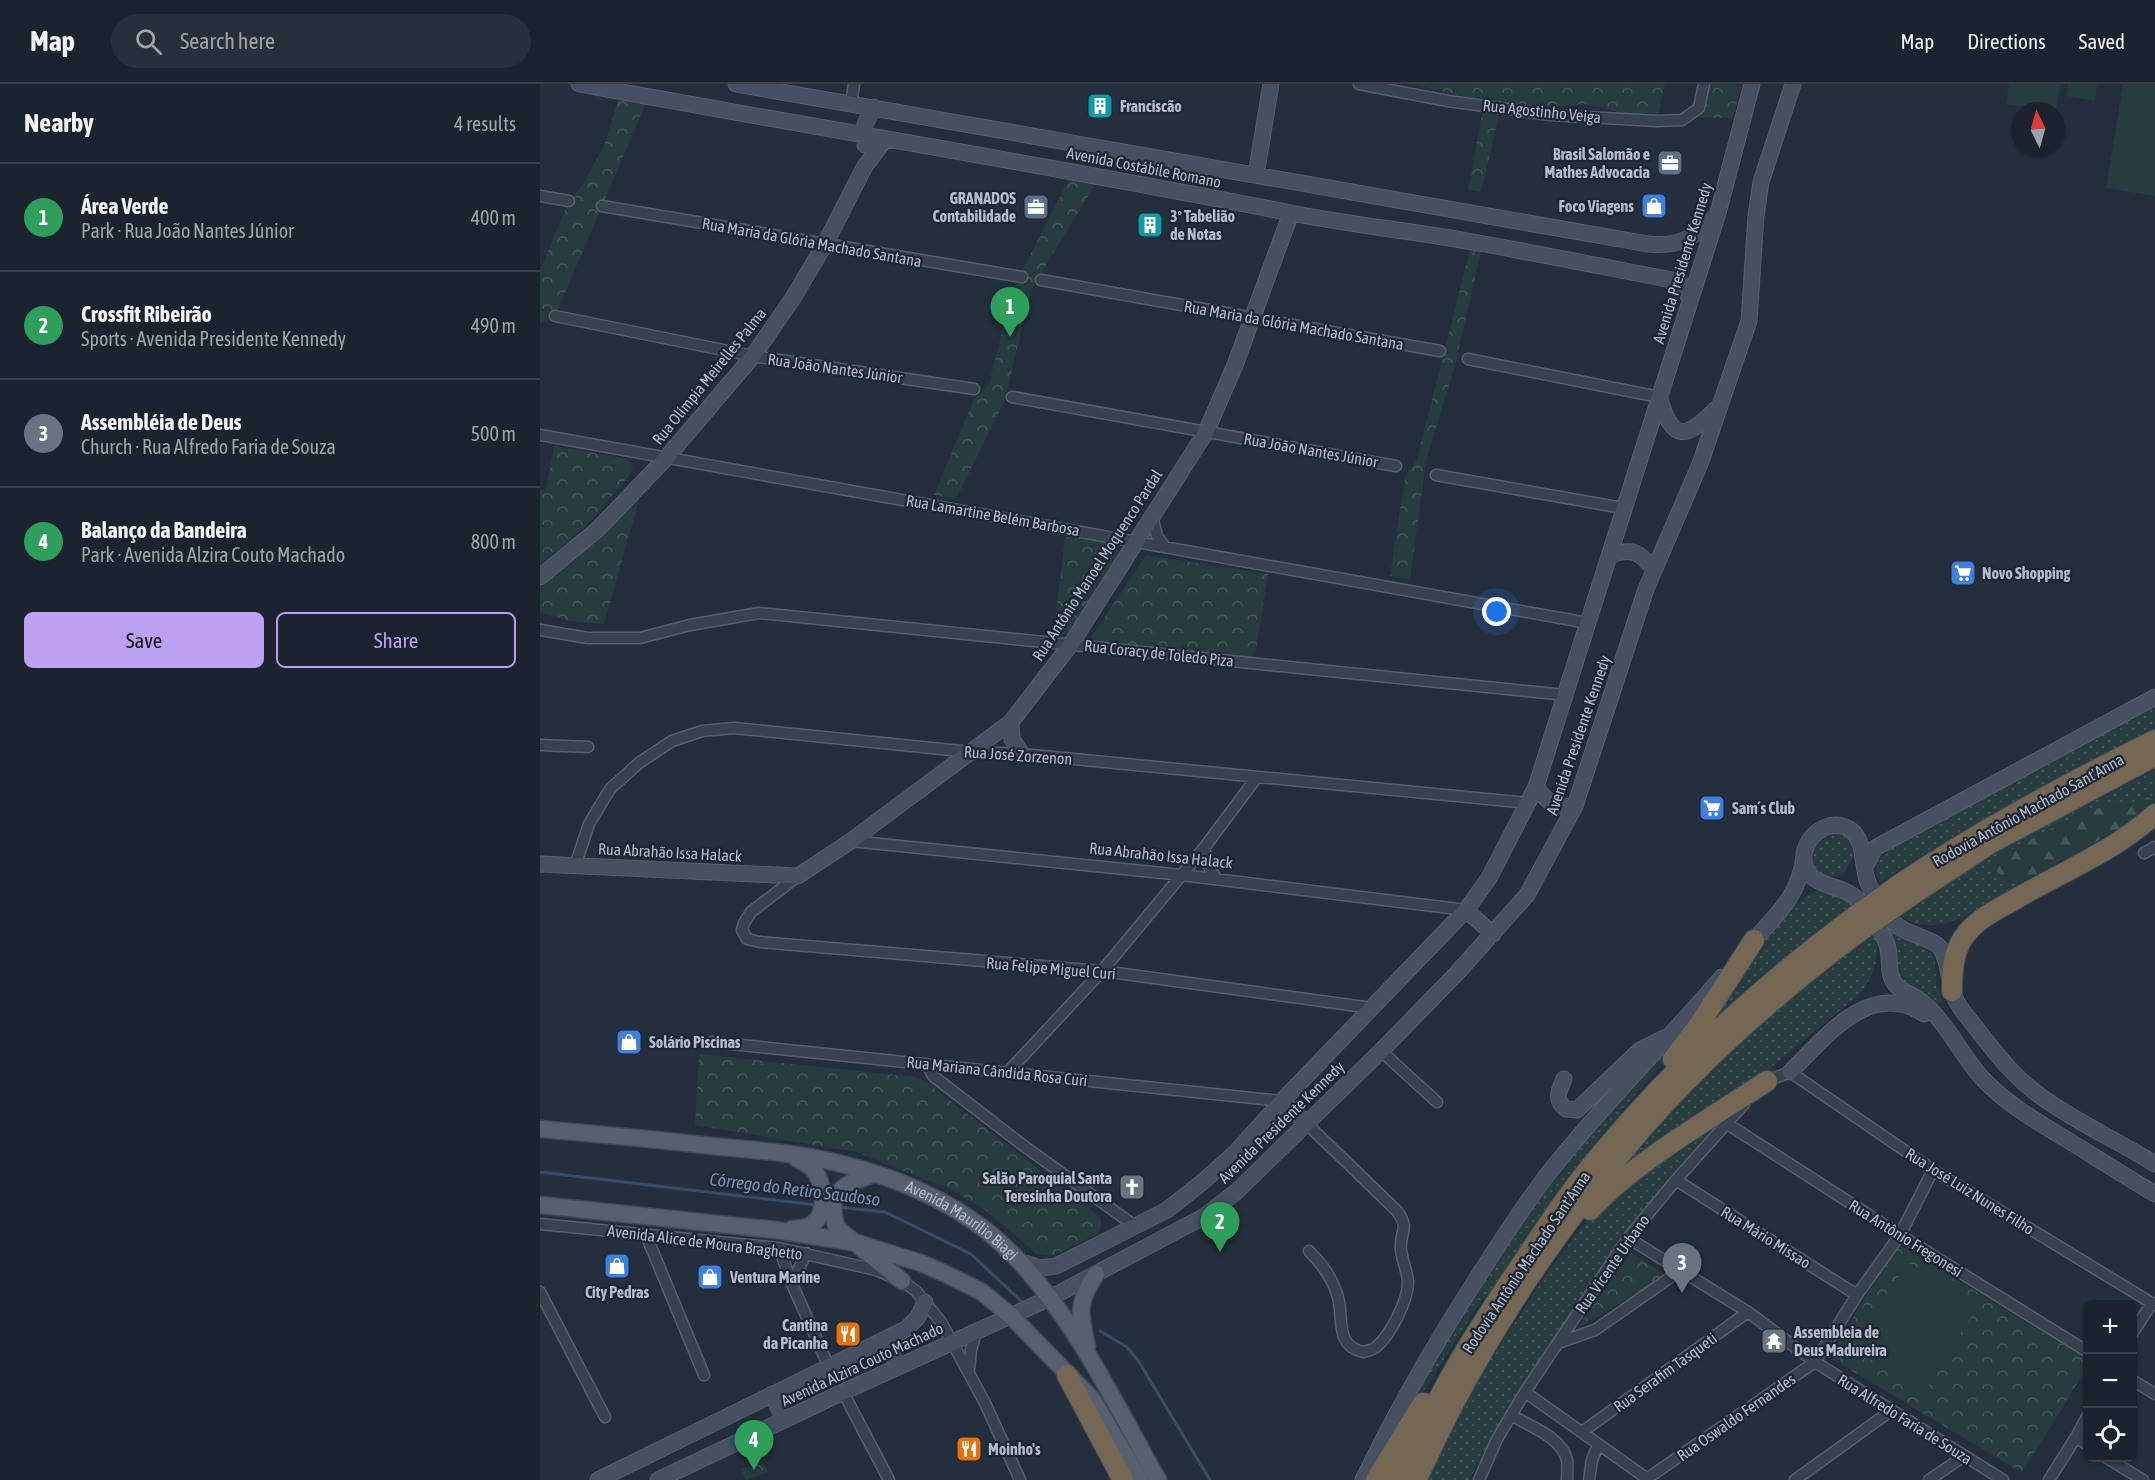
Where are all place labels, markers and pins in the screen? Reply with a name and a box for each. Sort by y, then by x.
building icon: Franciscão [1085,91,1115,121]
place label: Franciscão [1120,97,1182,115]
place label: Brasil Salomão e Mathes Advocacia [1545,145,1650,181]
office icon: Brasil Salomão e Mathes Advocacia [1655,148,1685,178]
place label: GRANADOS Contabilidade [932,189,1016,225]
shop icon: Foco Viagens [1639,191,1669,221]
office icon: GRANADOS Contabilidade [1021,192,1051,222]
place label: Foco Viagens [1559,197,1634,215]
place label: 3º Tabelião de Notas [1170,207,1236,243]
building icon: 3º Tabelião de Notas [1135,210,1165,240]
pin: 1 [990,288,1030,337]
supermarket icon: Novo Shopping [1948,558,1978,588]
place label: Novo Shopping [1982,564,2071,582]
supermarket icon: Sam´s Club [1697,793,1727,823]
place label: Sam´s Club [1732,799,1796,817]
shop icon: Solário Piscinas [614,1027,644,1057]
place label: Solário Piscinas [649,1033,741,1051]
place label: Salão Paroquial Santa Teresinha Doutora [982,1169,1112,1205]
church icon: Salão Paroquial Santa Teresinha Doutora [1117,1172,1147,1202]
pin: 2 [1200,1202,1240,1252]
pin: 3 [1662,1244,1702,1293]
shop icon: City Pedras [602,1251,632,1281]
shop icon: Ventura Marine [695,1262,725,1292]
place label: Ventura Marine [729,1268,820,1286]
place label: City Pedras [585,1283,649,1301]
place label: Cantina da Picanha [763,1316,828,1352]
restaurant icon: Cantina da Picanha [833,1319,863,1349]
place label: Assembleia de Deus Madureira [1793,1323,1887,1359]
temple icon: Assembleia de Deus Madureira [1759,1326,1789,1356]
pin: 4 [734,1420,774,1470]
restaurant icon: Moinho's [954,1434,984,1464]
place label: Moinho's [988,1440,1041,1458]

